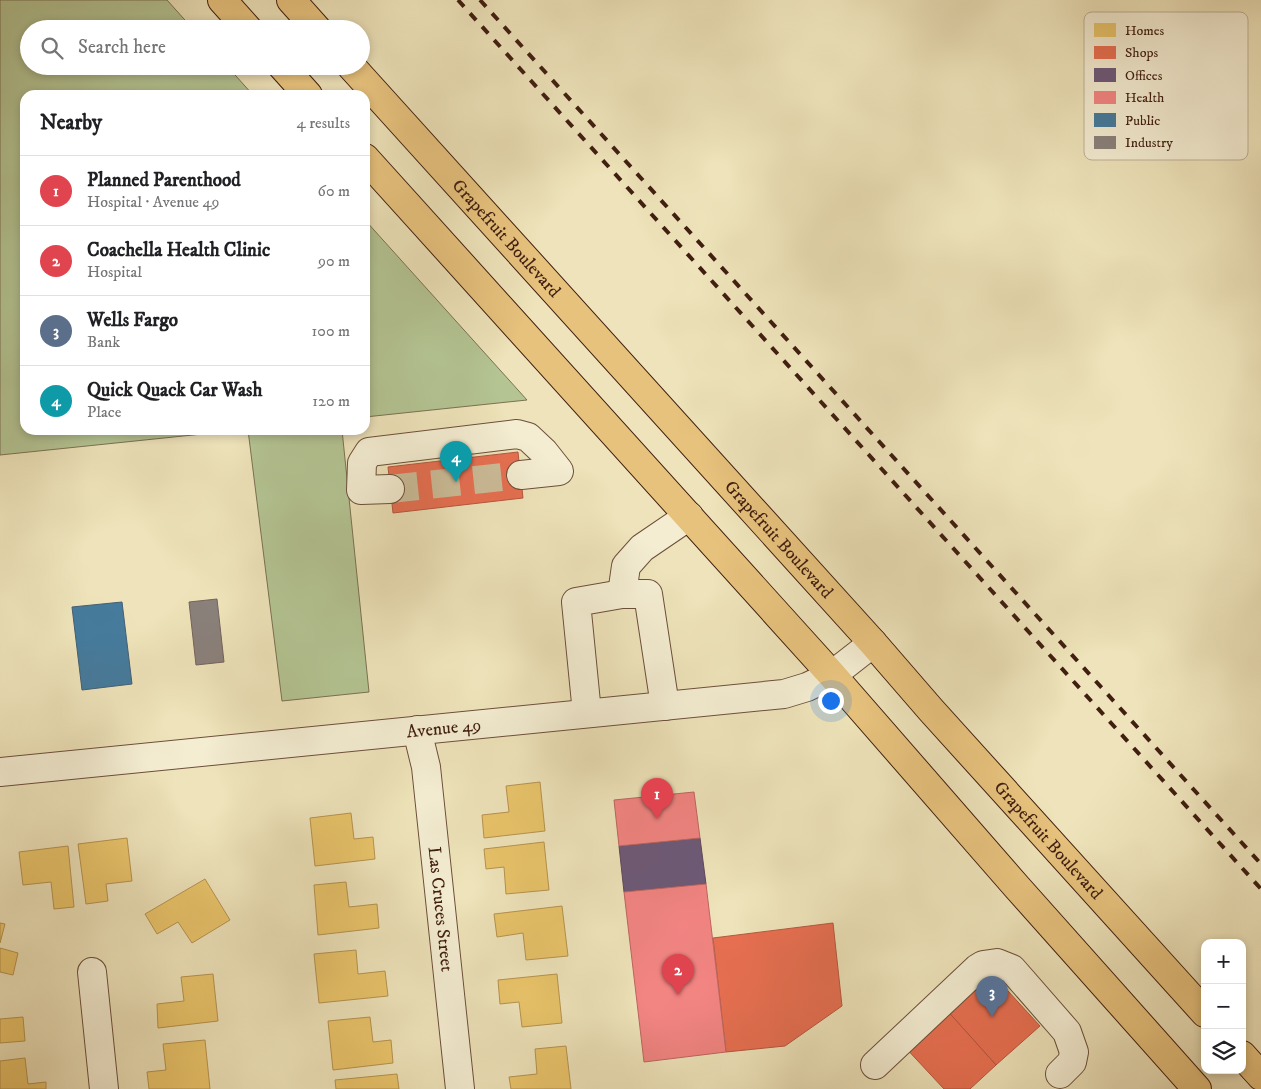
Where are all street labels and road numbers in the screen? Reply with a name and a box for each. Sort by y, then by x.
street label: Grapefruit Boulevard [447,175,565,302]
street label: Grapefruit Boulevard [719,476,837,603]
street label: Avenue 49 [405,714,482,744]
street label: Grapefruit Boulevard [989,777,1107,904]
street label: Las Cruces Street [422,846,458,973]

